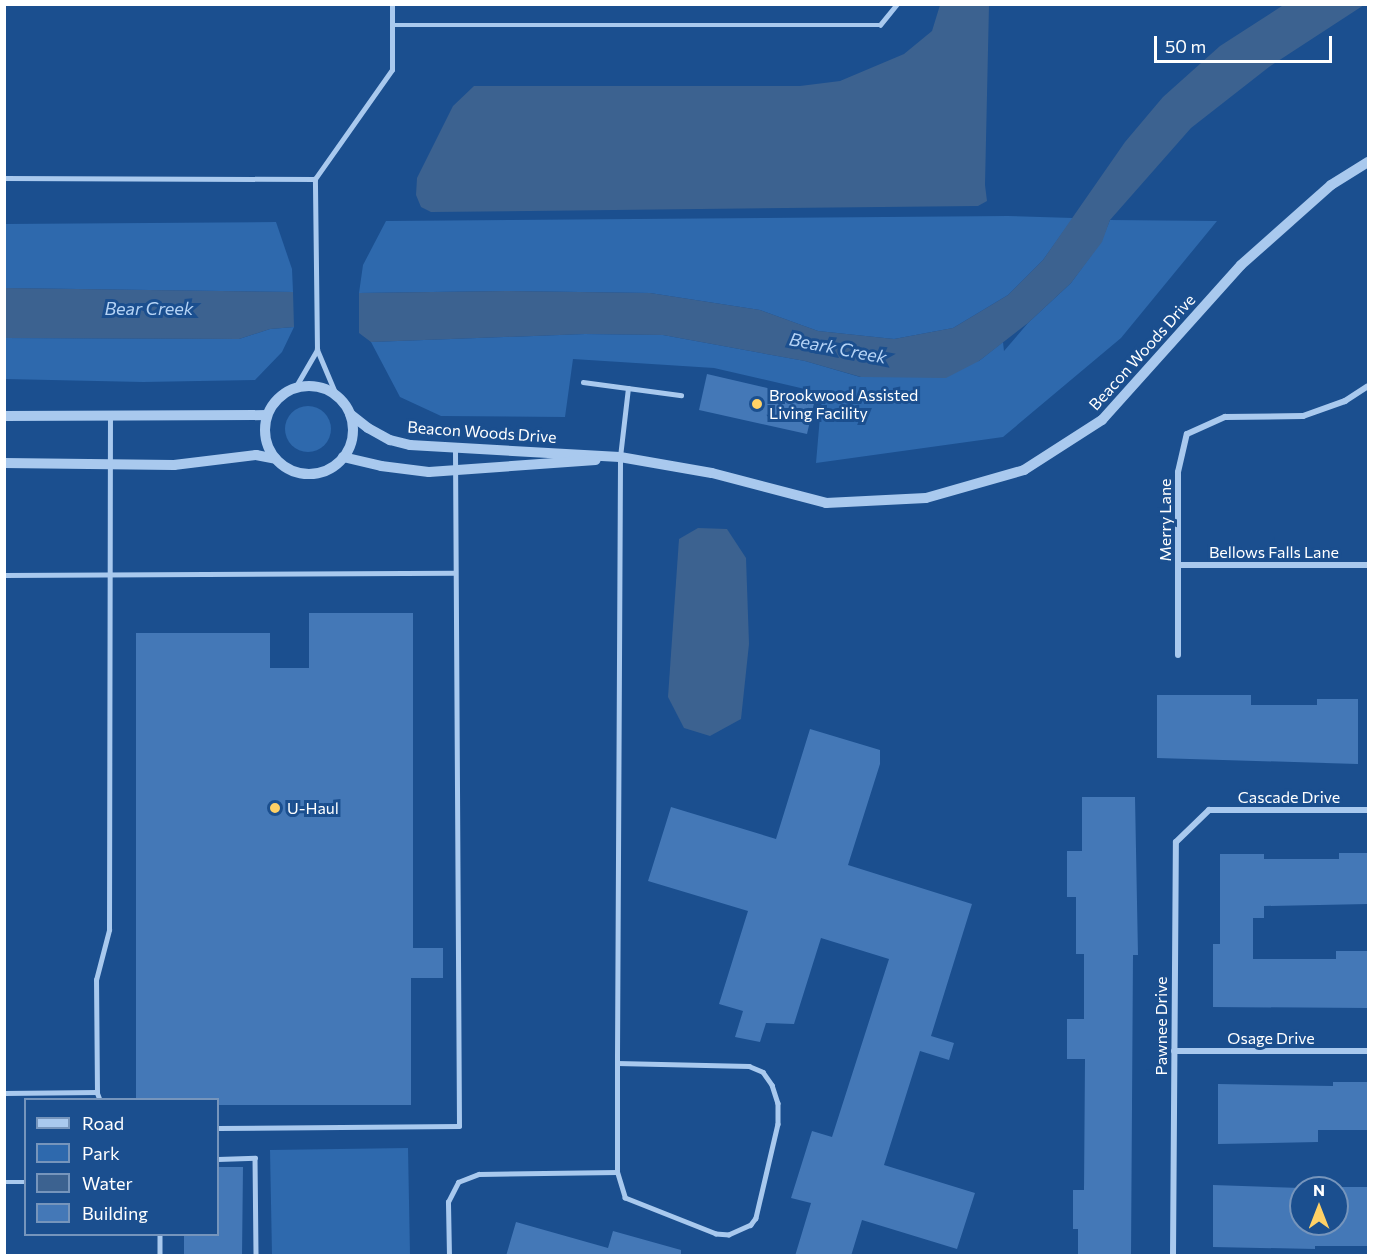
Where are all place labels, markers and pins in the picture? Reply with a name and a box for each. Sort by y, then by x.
place label: Brookwood Assisted Living Facility [769,385,918,423]
marker: Brookwood Assisted Living Facility [750,397,764,411]
place label: U-Haul [287,798,339,818]
marker: U-Haul [268,801,282,815]

